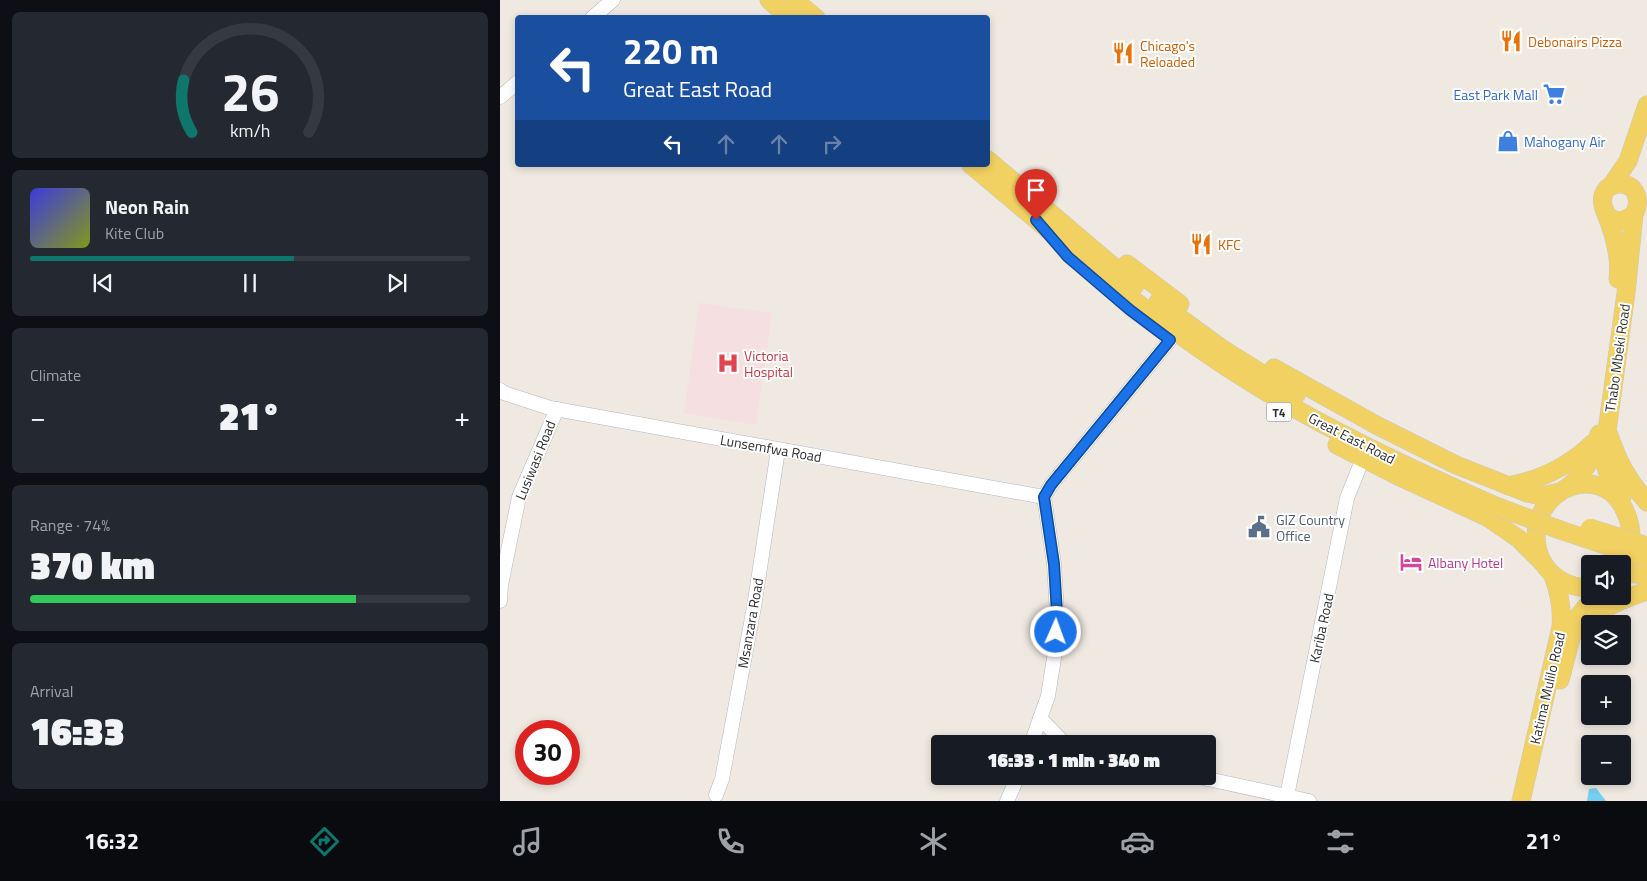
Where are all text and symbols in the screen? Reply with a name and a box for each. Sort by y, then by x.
text: 220 m [623,24,719,78]
restaurant icon: Debonairs Pizza [1498,28,1524,54]
place label: Debonairs Pizza [1528,31,1622,52]
icon: left [540,35,605,100]
place label: Chicago's Reloaded [1140,35,1195,72]
restaurant icon: Chicago's Reloaded [1110,40,1136,66]
text: 26 [221,52,279,131]
text: Great East Road [623,72,772,106]
supermarket icon: East Park Mall [1541,81,1567,107]
place label: East Park Mall [1454,84,1538,105]
text: km/h [230,117,270,144]
shop icon: Mahogany Air [1495,128,1521,154]
icon: left [659,130,687,158]
icon: ahead [712,130,740,158]
icon: ahead [765,130,793,158]
icon: right [818,130,846,158]
place label: Mahogany Air [1524,131,1606,152]
pin [1015,169,1057,220]
icon: arrive [1022,176,1050,204]
text: Neon Rain [105,192,189,221]
text: Kite Club [105,221,164,245]
restaurant icon: KFC [1188,231,1214,257]
place label: KFC [1218,234,1241,255]
icon: previous [89,269,117,297]
icon: pause [236,269,264,297]
icon: next [383,269,411,297]
street label: Thabo Mbeki Road [1599,303,1635,413]
place label: Victoria Hospital [744,345,793,382]
hospital icon: Victoria Hospital [715,350,741,376]
text: Climate [30,363,81,387]
text: 21° [219,387,281,445]
text: − [30,395,46,438]
text: + [454,395,470,438]
road number: T4 [1266,402,1292,422]
street label: Great East Road [1305,407,1399,469]
street label: Lusiwasi Road [509,417,561,503]
street label: Lunsemfwa Road [719,429,823,467]
place label: GIZ Country Office [1276,509,1345,546]
text: Range · 74% [30,513,110,537]
public building icon: GIZ Country Office [1246,514,1272,540]
text: 370 km [30,536,155,594]
hotel icon: Albany Hotel [1398,549,1424,575]
place label: Albany Hotel [1428,552,1503,573]
map controls [1581,555,1631,785]
button: sound [1581,555,1631,605]
street label: Msanzara Road [732,576,768,670]
street label: Kariba Road [1303,591,1339,665]
position arrow [1029,605,1081,657]
button: layers [1581,615,1631,665]
street label: Katima Mulilo Road [1524,630,1570,746]
button: + [1581,675,1631,725]
text: Arrival [30,679,73,703]
text: 16:33 [30,702,125,760]
speed limit sign: 30 [515,720,580,785]
button: − [1581,735,1631,785]
text: 16:33 · 1 min · 340 m [987,745,1160,774]
text: 16:32 [84,824,139,858]
icon: directions [307,824,342,859]
icon: music [510,824,545,859]
icon: phone [713,824,748,859]
icon: climate [916,824,951,859]
icon: car [1120,824,1155,859]
icon: filters [1323,824,1358,859]
text: 21° [1526,824,1563,858]

